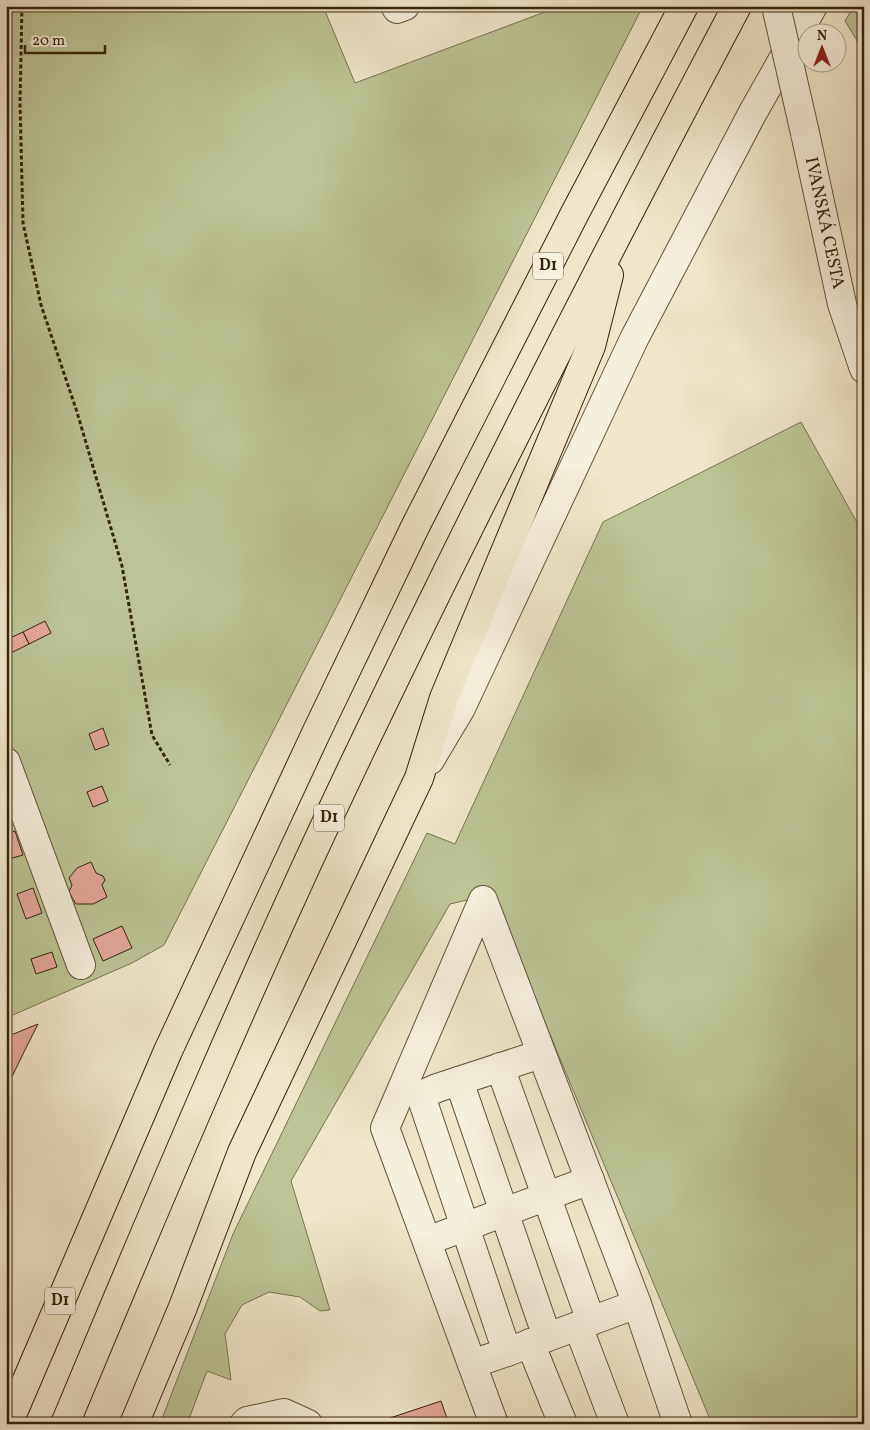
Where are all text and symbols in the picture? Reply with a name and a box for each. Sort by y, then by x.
scale bar [25,22,105,54]
north arrow [798,22,848,72]
text: N [817,27,827,46]
text: 20 m [32,31,65,52]
street label: IVANSKÁ CESTA [798,155,850,292]
road number: D1 [533,252,563,280]
road number: D1 [314,804,344,831]
road number: D1 [45,1288,75,1314]

